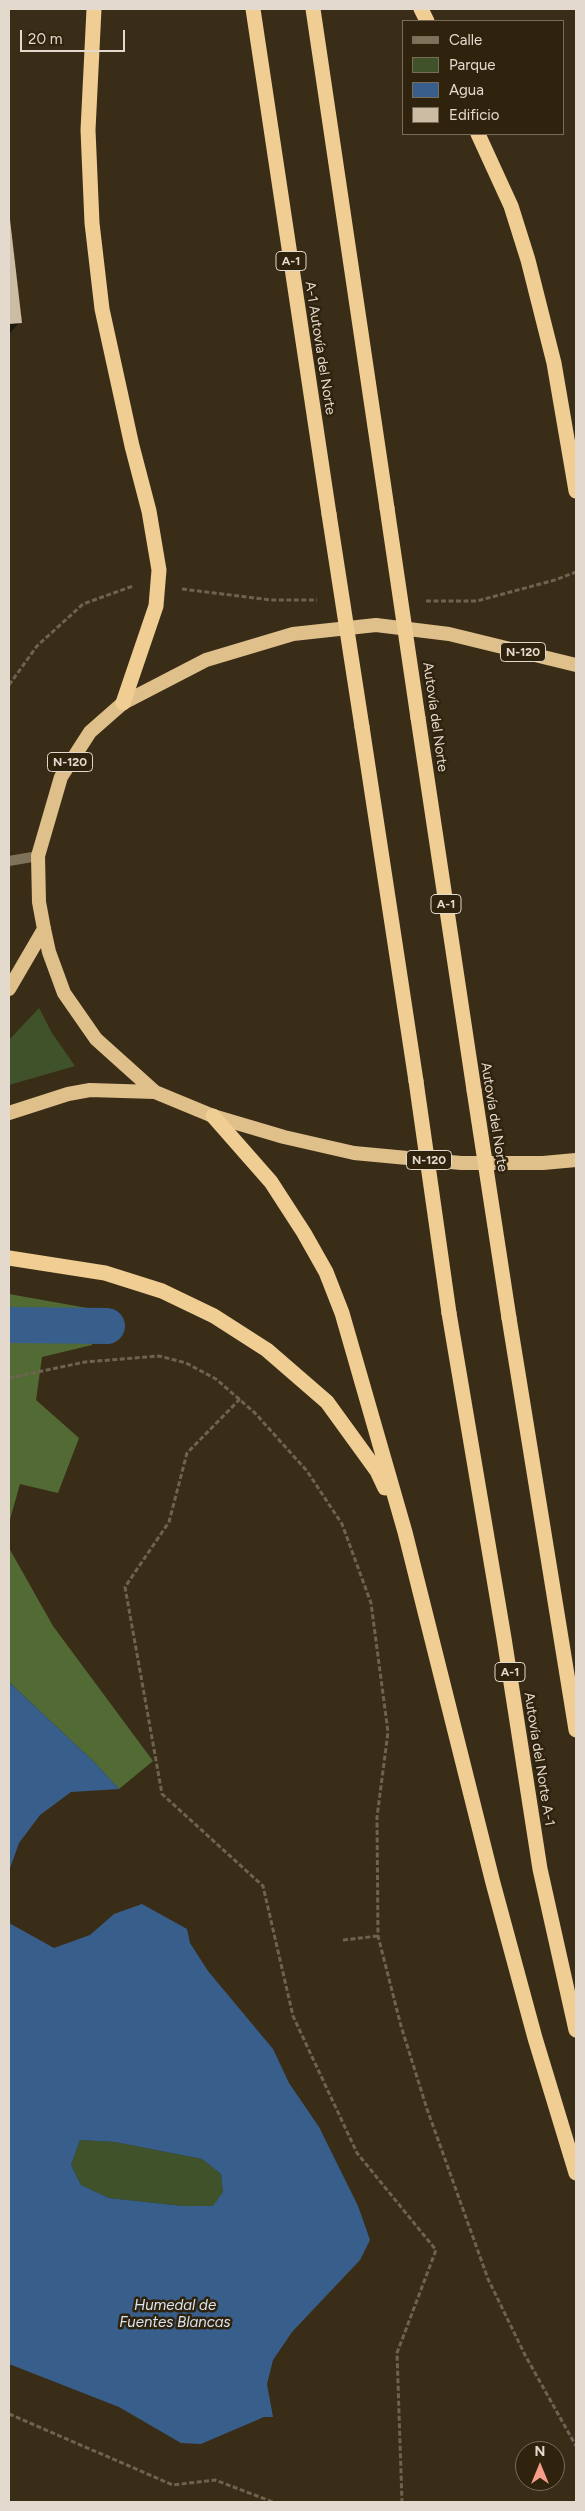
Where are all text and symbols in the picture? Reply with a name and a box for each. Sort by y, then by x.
scale bar [22,20,128,52]
legend [402,20,565,135]
text: 20 m [28,30,62,48]
text: Calle [449,31,482,49]
text: Parque [449,56,496,74]
text: Agua [449,81,484,99]
text: Edificio [449,106,499,124]
road number: A-1 [276,252,306,270]
street label: A-1 Autovía del Norte [301,280,339,416]
road number: N-120 [500,642,546,662]
street label: Autovía del Norte [419,661,451,773]
road number: N-120 [48,752,92,772]
road number: A-1 [431,894,461,914]
street label: Autovía del Norte [477,1061,511,1173]
road number: N-120 [406,1150,452,1170]
road number: A-1 [495,1662,525,1681]
street label: Autovía del Norte A-1 [520,1691,558,1827]
water label: Humedal de Fuentes Blancas [119,2297,231,2332]
north arrow [515,2441,565,2491]
text: N [535,2443,545,2460]

